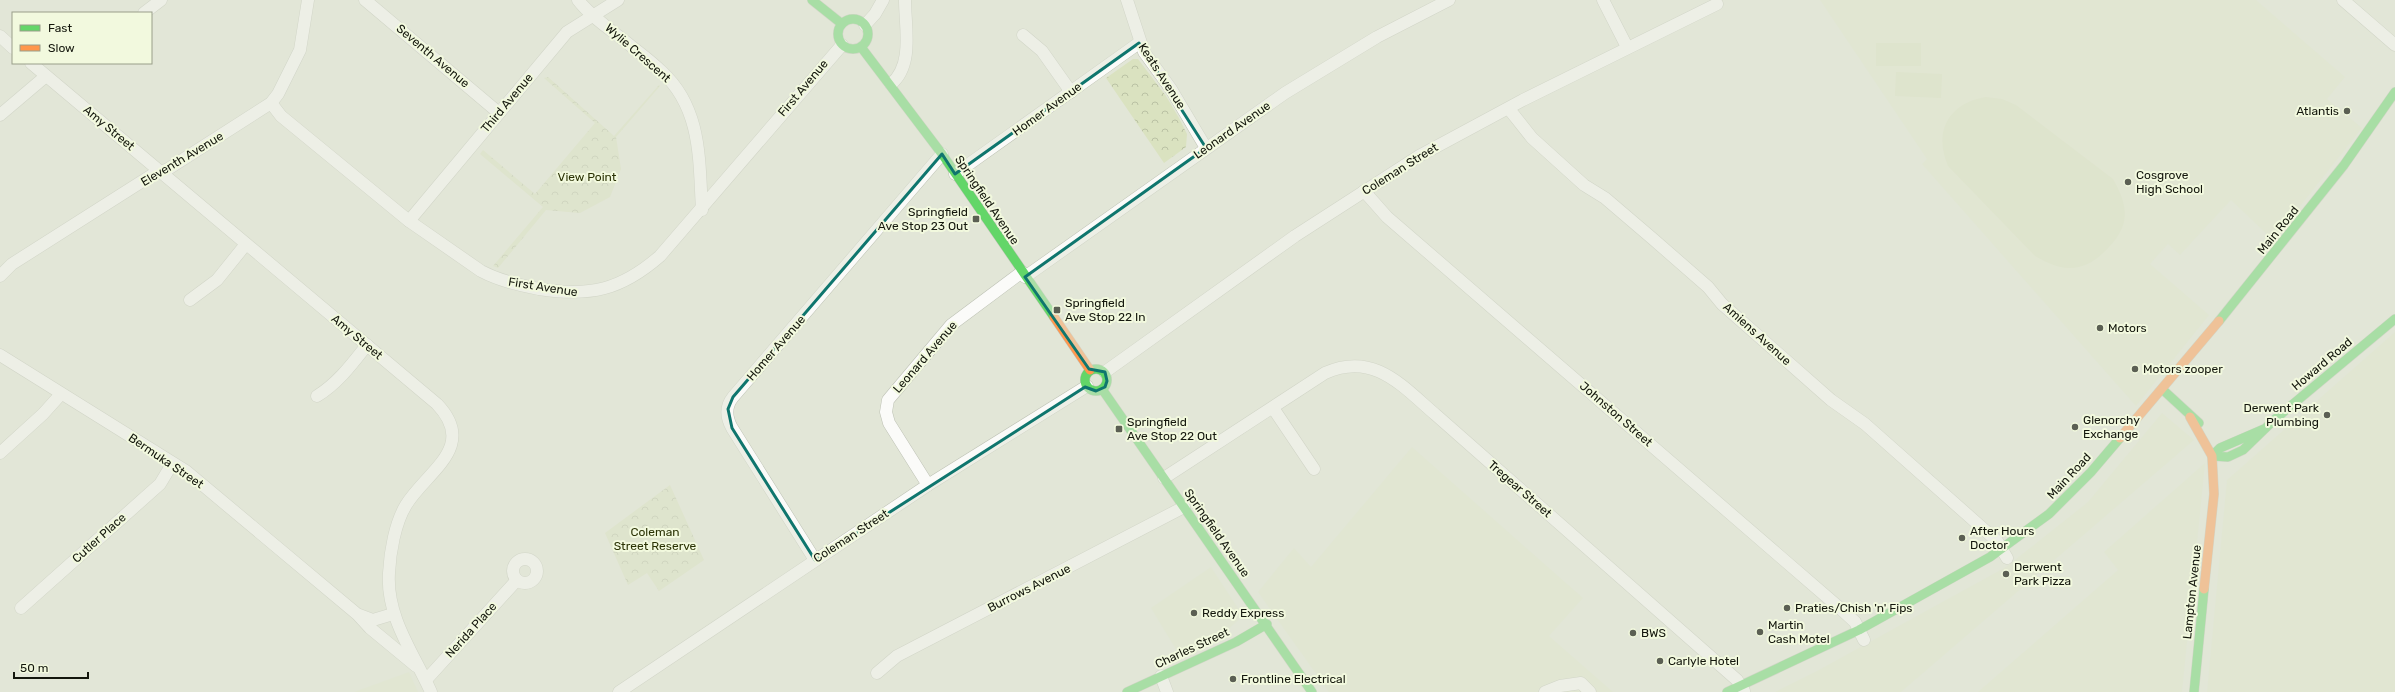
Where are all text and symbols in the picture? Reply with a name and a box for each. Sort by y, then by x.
legend [12,12,152,64]
text: Fast [48,21,72,35]
street label: Seventh Avenue [394,21,473,91]
street label: Wylie Crescent [602,21,674,85]
street label: Keats Avenue [1136,40,1189,112]
text: Slow [48,41,75,55]
street label: First Avenue [775,57,831,119]
street label: Third Avenue [478,70,536,136]
street label: Homer Avenue [1010,79,1084,139]
street label: Leonard Avenue [1191,98,1273,162]
street label: Amy Street [81,103,138,154]
place label: Atlantis [2296,104,2339,118]
marker: Atlantis [2342,106,2352,116]
street label: Eleventh Avenue [138,129,226,189]
street label: Coleman Street [1360,140,1441,198]
street label: Springfield Avenue [952,153,1022,247]
place label: Cosgrove High School [2136,168,2203,196]
park label: View Point [558,170,617,184]
marker: Cosgrove High School [2123,177,2133,187]
street label: Main Road [2254,203,2302,257]
place label: Springfield Ave Stop 23 Out [878,205,968,233]
marker: Springfield Ave Stop 23 Out [971,214,981,224]
street label: First Avenue [507,275,579,299]
place label: Springfield Ave Stop 22 In [1065,296,1145,324]
street label: Amiens Avenue [1720,300,1794,368]
marker: Springfield Ave Stop 22 In [1052,305,1062,315]
street label: Amy Street [329,312,386,363]
street label: Homer Avenue [744,312,808,383]
street label: Leonard Avenue [890,318,960,396]
place label: Motors [2108,321,2147,335]
marker: Motors [2095,323,2105,333]
street label: Howard Road [2289,335,2355,393]
place label: Motors zooper [2143,362,2223,376]
marker: Motors zooper [2130,364,2140,374]
street label: Johnston Street [1577,379,1655,450]
place label: Derwent Park Plumbing [2243,401,2320,429]
marker: Derwent Park Plumbing [2322,410,2332,420]
place label: Glenorchy Exchange [2083,413,2140,441]
place label: Springfield Ave Stop 22 Out [1127,415,1217,443]
marker: Glenorchy Exchange [2070,422,2080,432]
marker: Springfield Ave Stop 22 Out [1114,424,1124,434]
street label: Bermuka Street [126,431,206,491]
street label: Main Road [2044,450,2094,502]
street label: Tregear Street [1485,458,1555,521]
street label: Springfield Avenue [1181,486,1253,580]
street label: Coleman Street [811,506,891,565]
street label: Cutler Place [69,510,129,566]
place label: After Hours Doctor [1970,524,2034,552]
park label: Coleman Street Reserve [614,525,697,553]
marker: After Hours Doctor [1957,533,1967,543]
street label: Lampton Avenue [2180,544,2204,640]
place label: Derwent Park Pizza [2014,560,2071,588]
street label: Burrows Avenue [985,561,1073,615]
marker: Derwent Park Pizza [2001,569,2011,579]
street label: Nerida Place [442,599,500,661]
place label: Praties/Chish 'n' Fips [1795,601,1912,615]
marker: Praties/Chish 'n' Fips [1782,603,1792,613]
place label: Reddy Express [1202,606,1284,620]
marker: Reddy Express [1189,608,1199,618]
place label: Martin Cash Motel [1768,618,1830,646]
street label: Charles Street [1153,625,1231,671]
place label: BWS [1641,626,1666,640]
marker: Martin Cash Motel [1755,627,1765,637]
marker: BWS [1628,628,1638,638]
scale bar [14,654,88,680]
place label: Carlyle Hotel [1668,654,1739,668]
marker: Carlyle Hotel [1655,656,1665,666]
text: 50 m [20,661,48,675]
place label: Frontline Electrical [1241,672,1346,686]
marker: Frontline Electrical [1228,674,1238,684]

